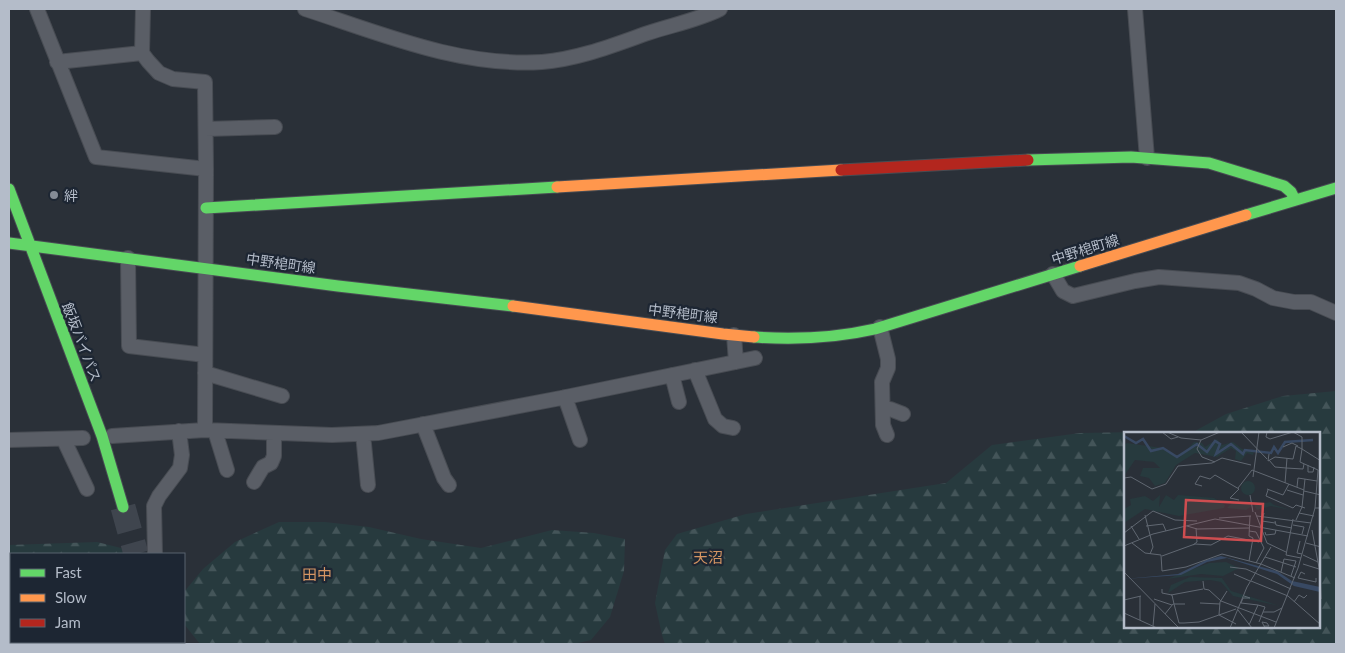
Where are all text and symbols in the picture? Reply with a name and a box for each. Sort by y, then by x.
place label: 絆 [64,187,78,204]
marker: 絆 [48,189,60,201]
street label: 中野梍町線 [1049,231,1121,267]
street label: 中野梍町線 [245,250,317,276]
street label: 飯坂バイパス [59,300,105,384]
street label: 中野梍町線 [647,300,719,326]
inset map [1124,432,1320,628]
district label: 天沼 [693,548,723,566]
legend [10,553,185,643]
text: Fast [55,563,82,581]
district label: 田中 [302,565,332,583]
text: Slow [55,588,87,606]
text: Jam [55,613,81,631]

